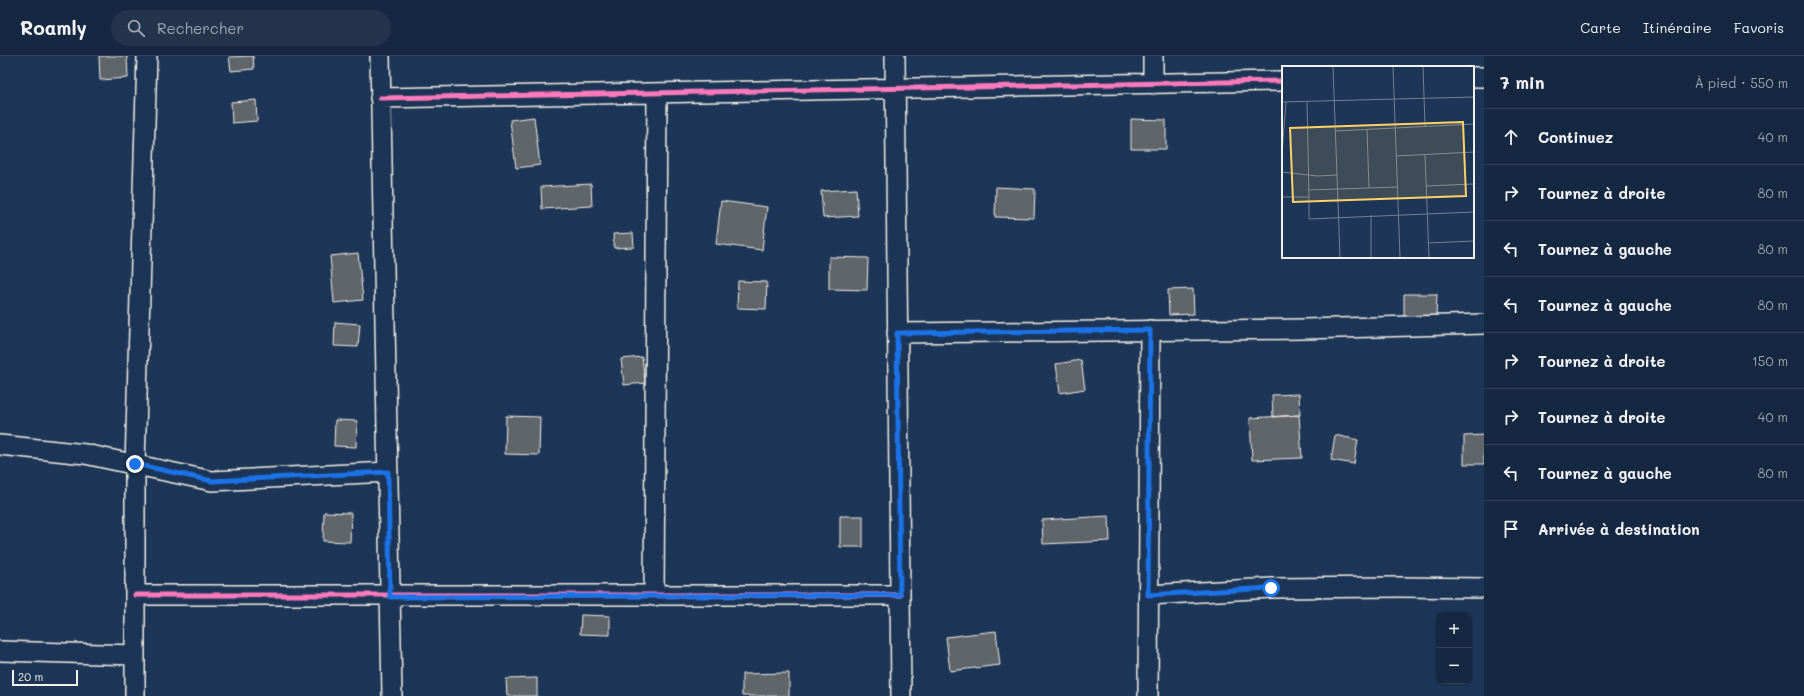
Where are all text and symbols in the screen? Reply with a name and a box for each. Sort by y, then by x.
search box [111,10,391,46]
text: Roamly [20,15,87,40]
icon: search [125,17,147,39]
text: Rechercher [157,18,244,38]
text: Carte [1580,18,1621,37]
text: Itinéraire [1643,18,1712,37]
text: Favoris [1734,18,1784,37]
inset map [1282,66,1474,258]
text: 7 min [1500,71,1545,93]
text: À pied · 550 m [1695,74,1788,91]
icon: ahead [1500,126,1522,148]
text: Continuez [1538,127,1613,147]
text: 40 m [1758,128,1788,145]
icon: right [1500,182,1522,204]
text: Tournez à droite [1538,183,1666,203]
text: 80 m [1758,184,1788,201]
icon: left [1500,238,1522,260]
text: Tournez à gauche [1538,239,1672,259]
text: 80 m [1758,240,1788,257]
icon: left [1500,294,1522,316]
text: Tournez à gauche [1538,295,1672,315]
text: 80 m [1758,296,1788,313]
icon: right [1500,350,1522,372]
text: Tournez à droite [1538,351,1666,371]
text: 150 m [1752,352,1788,369]
icon: right [1500,406,1522,428]
text: Tournez à droite [1538,407,1666,427]
text: 40 m [1758,408,1788,425]
route end [126,455,144,473]
icon: left [1500,462,1522,484]
text: Tournez à gauche [1538,463,1672,483]
text: 80 m [1758,464,1788,481]
icon: arrive [1500,518,1522,540]
text: Arrivée à destination [1538,519,1700,539]
route start [1262,579,1280,597]
map controls [1436,612,1472,684]
button: + [1436,612,1472,648]
button: − [1436,648,1472,684]
scale bar [12,668,78,687]
text: 20 m [18,669,43,684]

